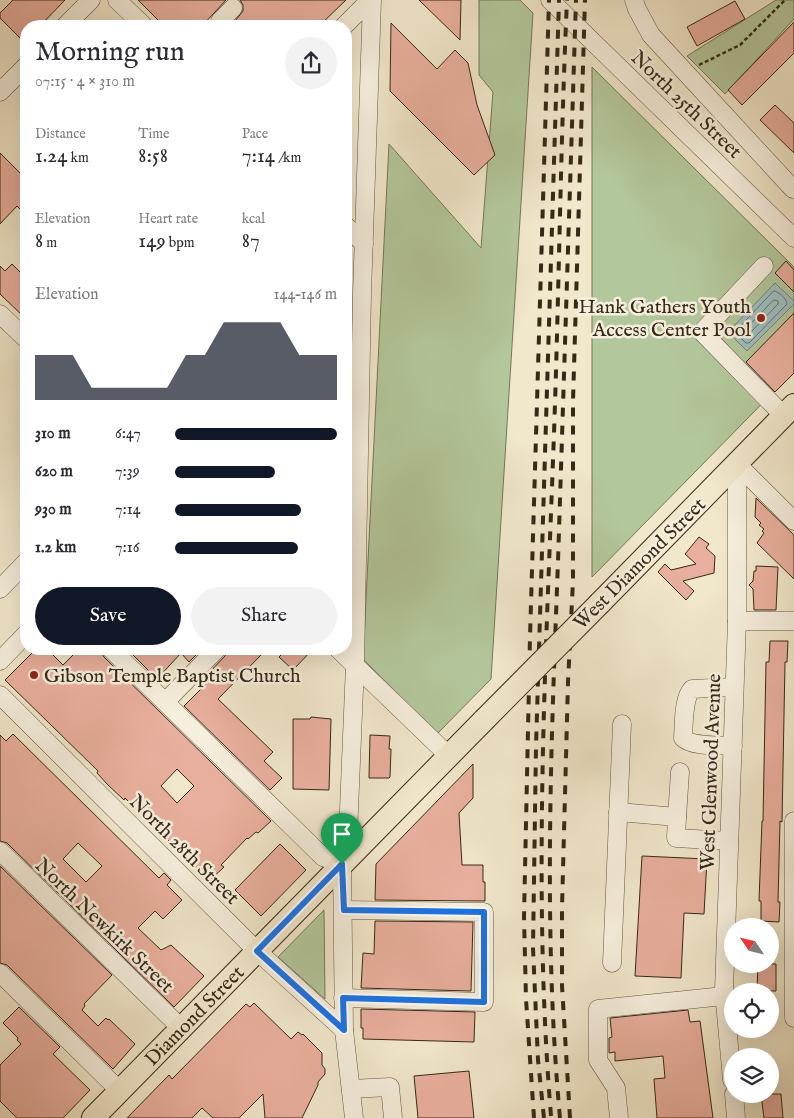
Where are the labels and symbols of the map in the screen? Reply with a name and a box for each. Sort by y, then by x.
street label: North 25th Street [625,46,747,164]
place label: Hank Gathers Youth Access Center Pool [579,295,752,343]
marker: Hank Gathers Youth Access Center Pool [755,312,767,324]
street label: West Diamond Street [569,493,712,635]
place label: Gibson Temple Baptist Church [44,664,301,689]
marker: Gibson Temple Baptist Church [28,669,40,681]
street label: West Glenwood Avenue [696,673,727,871]
street label: North 28th Street [124,790,244,910]
pin [321,813,363,864]
street label: North Newkirk Street [29,853,179,999]
north arrow [724,918,779,972]
street label: Diamond Street [140,961,250,1072]

